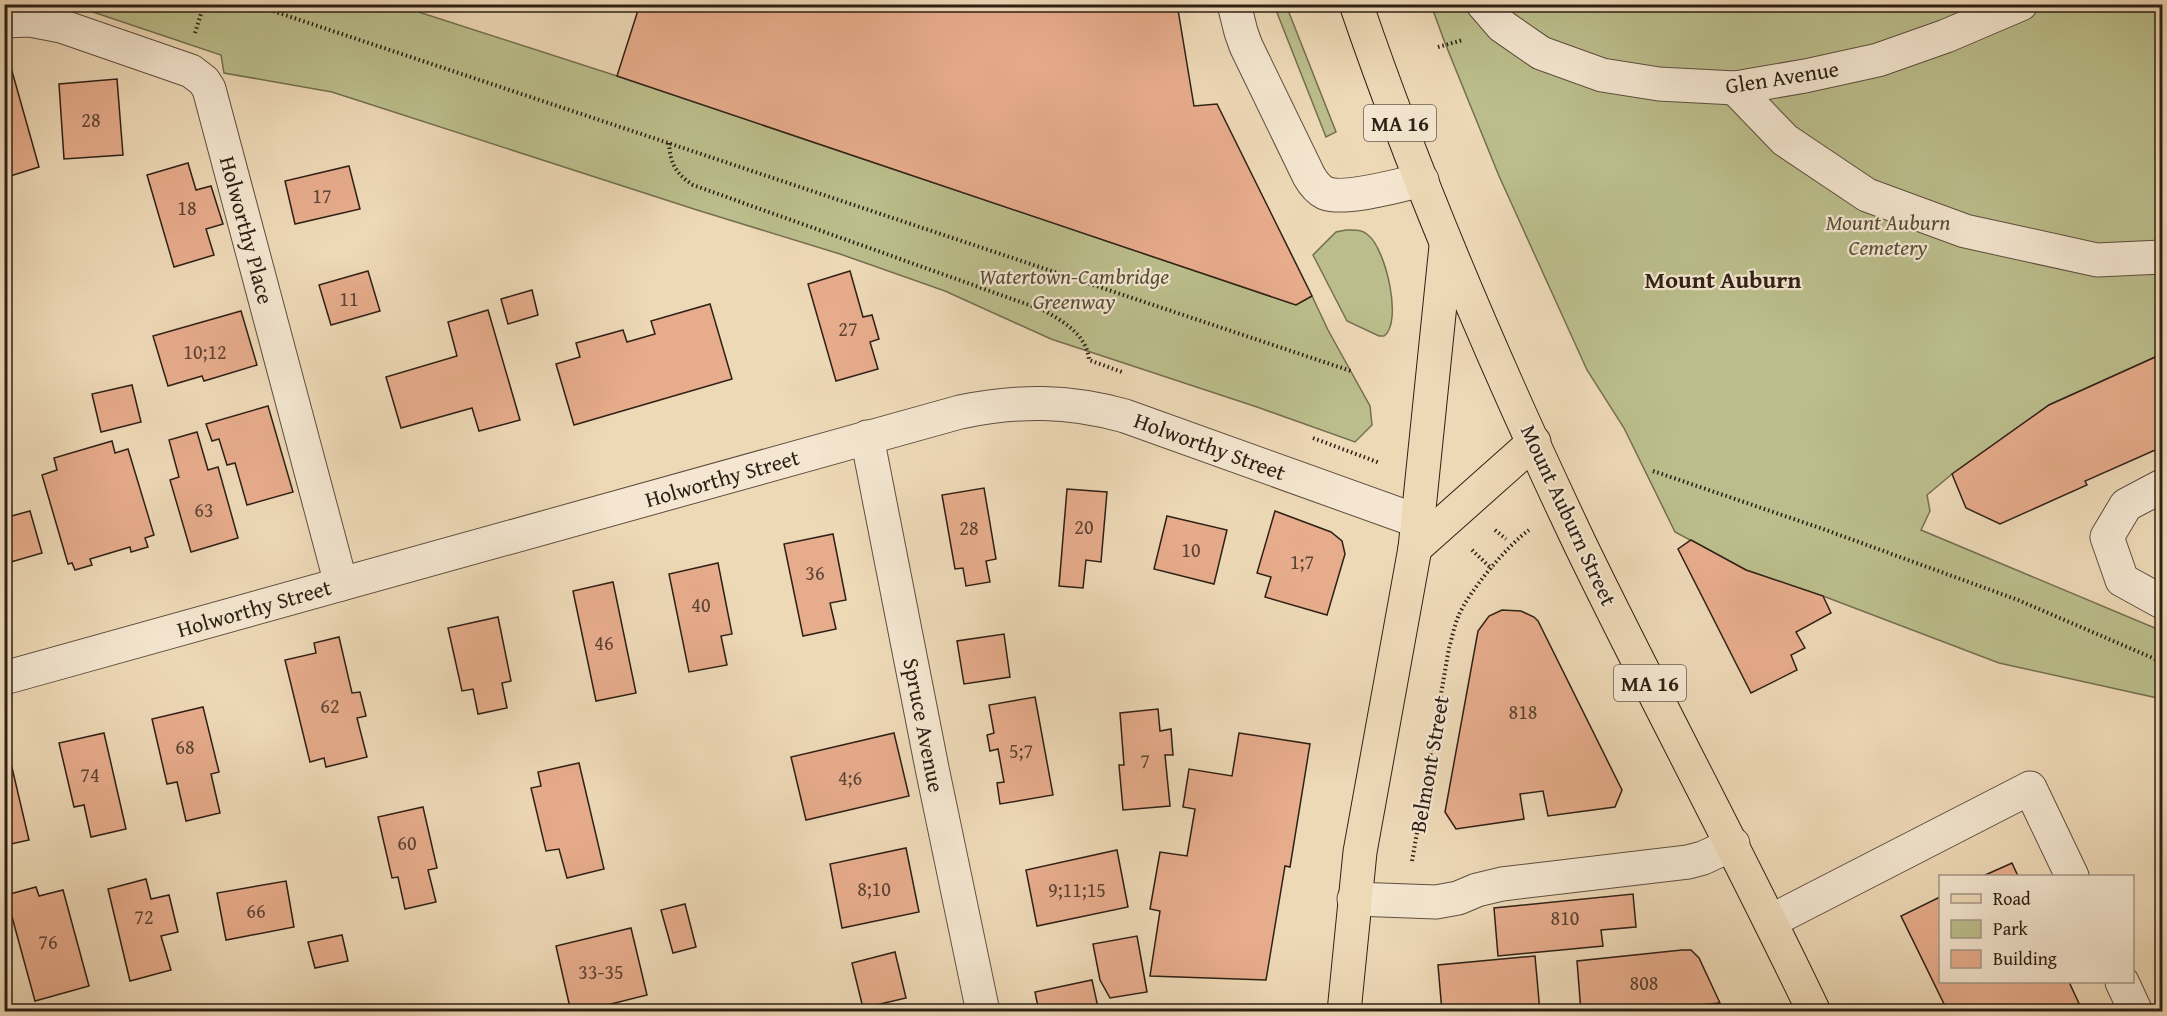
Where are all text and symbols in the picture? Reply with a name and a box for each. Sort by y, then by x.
street label: Glen Avenue [1723,52,1841,102]
house number: 28 [81,105,101,134]
road number: MA 16 [1364,105,1436,141]
street label: Holworthy Place [212,152,282,308]
house number: 17 [312,181,332,210]
house number: 18 [177,193,197,222]
park label: Mount Auburn Cemetery [1826,206,1950,263]
park label: Watertown-Cambridge Greenway [979,260,1169,317]
district label: Mount Auburn [1645,262,1801,297]
house number: 11 [339,284,359,313]
house number: 27 [838,314,858,343]
house number: 10;12 [183,337,227,366]
street label: Holworthy Street [1130,404,1290,488]
street label: Mount Auburn Street [1513,419,1625,611]
street label: Holworthy Street [641,441,803,515]
house number: 63 [194,495,214,524]
house number: 20 [1074,512,1094,541]
house number: 28 [959,513,979,542]
house number: 10 [1181,535,1201,564]
house number: 1;7 [1290,547,1314,576]
house number: 36 [805,558,825,587]
street label: Holworthy Street [173,571,335,645]
house number: 40 [691,590,711,619]
house number: 46 [594,628,614,657]
street label: Spruce Avenue [895,655,953,795]
road number: MA 16 [1614,665,1686,701]
house number: 62 [320,691,340,720]
street label: Belmont Street [1401,693,1457,835]
house number: 818 [1509,697,1537,726]
house number: 68 [175,732,195,761]
house number: 5;7 [1009,736,1033,765]
house number: 7 [1140,746,1150,775]
house number: 74 [80,760,100,789]
house number: 4;6 [838,763,862,792]
house number: 60 [397,828,417,857]
house number: 8;10 [857,874,891,903]
house number: 9;11;15 [1048,875,1106,904]
legend [1939,875,2134,983]
text: Road [1993,885,2031,912]
house number: 66 [246,896,266,925]
house number: 72 [134,902,154,931]
house number: 810 [1551,903,1579,932]
text: Park [1993,915,2029,942]
house number: 76 [38,927,58,956]
text: Building [1993,945,2057,972]
house number: 33-35 [578,957,624,986]
house number: 808 [1630,968,1658,997]

